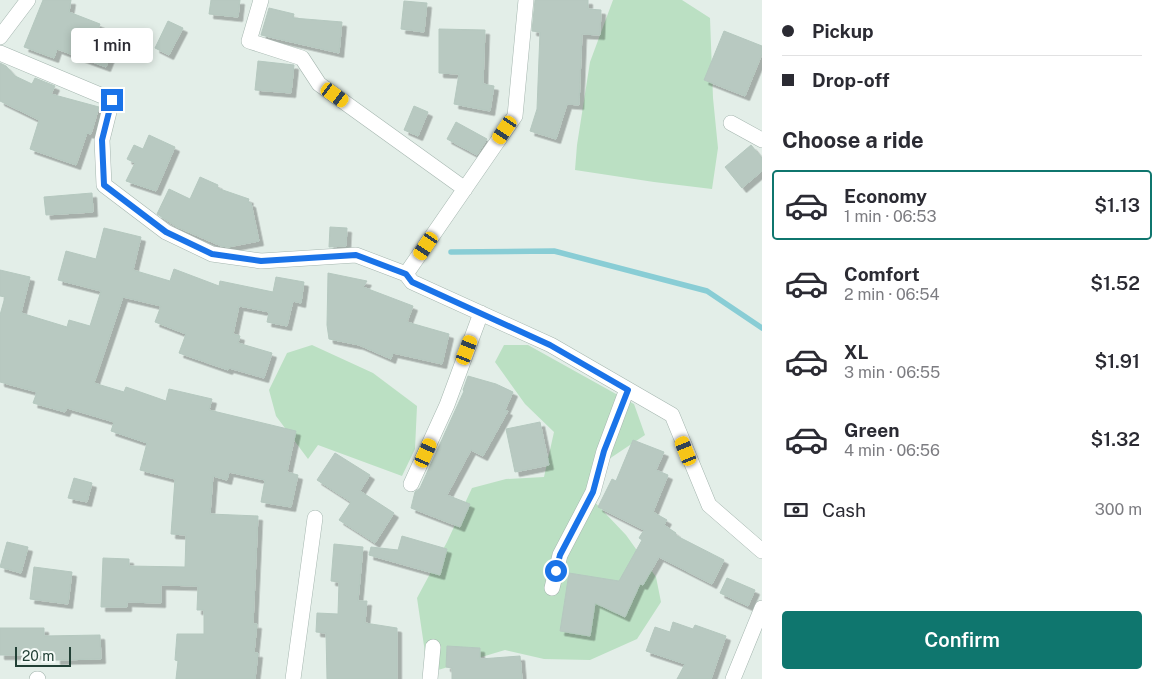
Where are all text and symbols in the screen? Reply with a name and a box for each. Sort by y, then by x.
text: Pickup [812,20,874,42]
callout: 1 min [71,28,153,62]
text: 1 min [93,36,131,55]
text: Drop-off [812,69,889,91]
car [318,80,351,110]
route end [101,89,123,111]
car [490,113,519,147]
text: Choose a ride [782,127,924,153]
icon: car [784,183,829,228]
text: Economy [844,185,927,207]
text: $1.13 [1094,194,1140,216]
text: 1 min · 06:53 [844,207,936,226]
car [411,229,440,263]
icon: car [784,261,829,306]
text: Comfort [844,263,920,285]
text: $1.52 [1090,272,1140,294]
text: 2 min · 06:54 [844,285,939,304]
car [454,333,479,367]
icon: car [784,339,829,384]
text: XL [844,341,869,363]
text: $1.91 [1094,350,1140,372]
text: 3 min · 06:55 [844,363,940,382]
icon: car [784,417,829,462]
text: Green [844,419,899,441]
text: $1.32 [1091,428,1140,450]
car [673,434,698,468]
car [413,436,438,470]
text: 4 min · 06:56 [844,441,940,460]
icon: cash [782,496,810,524]
text: Cash [822,499,866,521]
text: 300 m [1095,500,1142,519]
route start [545,560,567,582]
button: Confirm [782,611,1142,669]
scale bar [15,644,71,667]
text: 20 m [22,648,54,664]

